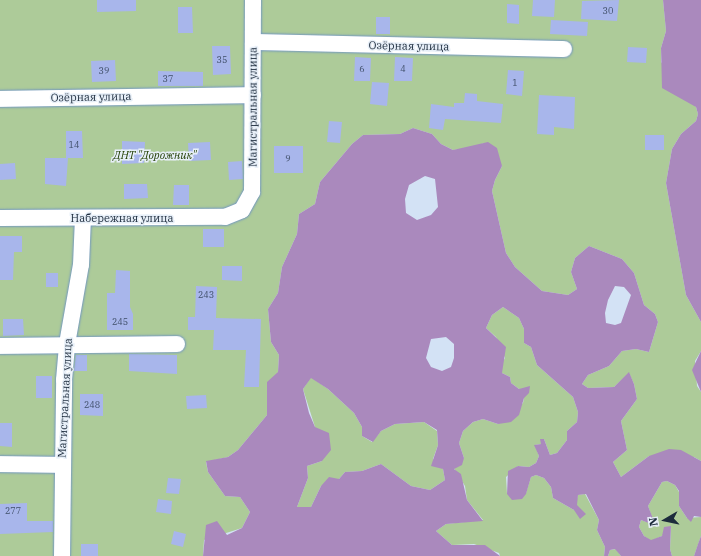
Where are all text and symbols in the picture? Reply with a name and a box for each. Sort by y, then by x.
house number: 30 [603,6,613,16]
street label: Озёрная улица [368,39,450,53]
street label: Магистральная улица [246,47,260,167]
house number: 35 [217,55,227,65]
house number: 6 [359,64,365,74]
house number: 4 [400,64,406,74]
house number: 39 [99,66,109,76]
house number: 37 [163,74,173,84]
house number: 1 [512,78,518,88]
street label: Озёрная улица [50,90,132,104]
house number: 14 [69,140,79,150]
park label: ДНТ "Дорожник" [113,148,197,162]
house number: 9 [285,154,291,164]
street label: Набережная улица [71,211,173,225]
house number: 243 [198,290,214,300]
house number: 245 [112,317,128,327]
street label: Магистральная улица [55,338,75,458]
house number: 248 [84,400,100,410]
north arrow [645,500,685,540]
house number: 277 [5,506,21,516]
text: N [646,516,661,527]

